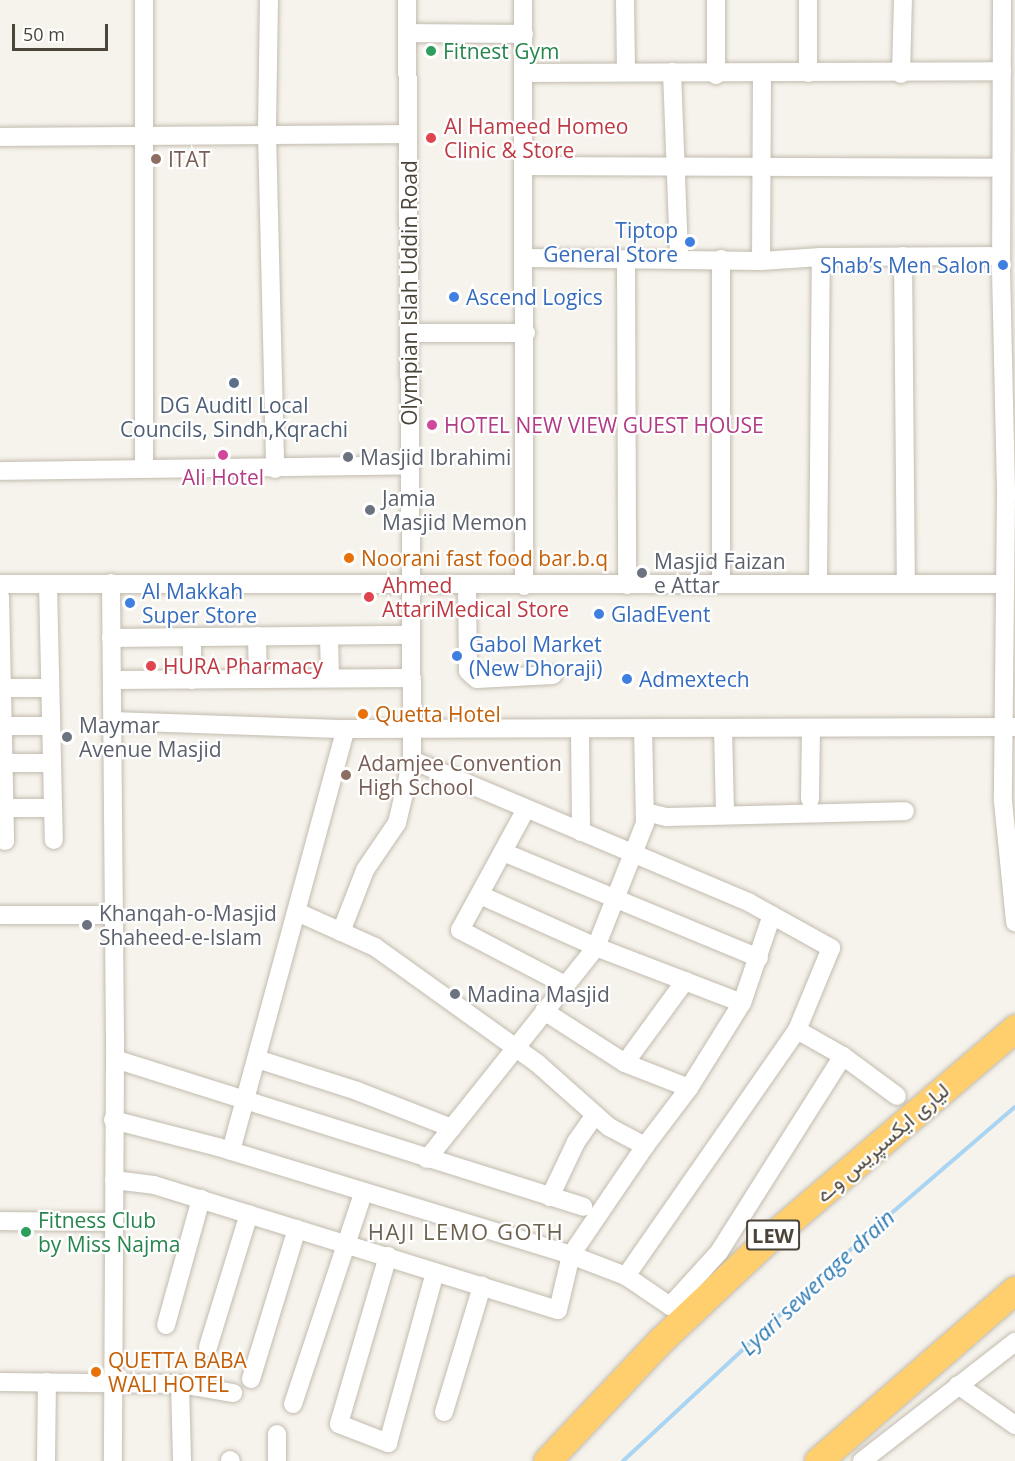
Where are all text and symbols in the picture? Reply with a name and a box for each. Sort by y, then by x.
scale bar [15,12,111,50]
text: 50 m [23,22,65,46]
place label: Fitnest Gym [443,38,559,64]
marker: Fitnest Gym [424,44,438,58]
place label: Al Hameed Homeo Clinic & Store [444,113,628,163]
marker: Al Hameed Homeo Clinic & Store [422,129,440,147]
place label: ITAT [168,146,210,172]
marker: ITAT [149,152,163,166]
street label: Olympian Islah Uddin Road [396,160,422,426]
place label: Tiptop General Store [543,217,678,267]
marker: Tiptop General Store [683,235,697,249]
place label: Shab’s Men Salon [820,252,991,278]
marker: Shab’s Men Salon [996,258,1010,272]
place label: Ascend Logics [466,284,603,310]
marker: Ascend Logics [447,290,461,304]
marker: DG Auditl Local Councils, Sindh,Kqrachi [227,376,241,390]
place label: DG Auditl Local Councils, Sindh,Kqrachi [120,392,348,442]
place label: HOTEL NEW VIEW GUEST HOUSE [444,412,764,438]
marker: HOTEL NEW VIEW GUEST HOUSE [425,418,439,432]
place label: Masjid Ibrahimi [360,444,511,470]
marker: Ali Hotel [216,448,230,462]
marker: Masjid Ibrahimi [341,450,355,464]
place label: Ali Hotel [182,464,264,490]
place label: Jamia Masjid Memon [382,485,527,535]
marker: Jamia Masjid Memon [363,503,377,517]
place label: Noorani fast food bar.b.q [361,545,608,571]
place label: Masjid Faizan e Attar [654,548,786,598]
marker: Noorani fast food bar.b.q [342,551,356,565]
marker: Masjid Faizan e Attar [635,566,649,580]
place label: Ahmed AttariMedical Store [382,572,569,622]
place label: Al Makkah Super Store [142,578,257,628]
marker: Ahmed AttariMedical Store [360,588,378,606]
marker: Al Makkah Super Store [123,596,137,610]
place label: GladEvent [611,601,710,627]
marker: GladEvent [592,607,606,621]
place label: Gabol Market (New Dhoraji) [469,631,602,681]
marker: Gabol Market (New Dhoraji) [450,649,464,663]
place label: HURA Pharmacy [163,653,323,679]
marker: HURA Pharmacy [144,659,158,673]
place label: Admextech [639,666,750,692]
marker: Admextech [620,672,634,686]
place label: Quetta Hotel [375,701,501,727]
marker: Quetta Hotel [356,707,370,721]
place label: Maymar Avenue Masjid [79,712,222,762]
marker: Maymar Avenue Masjid [60,730,74,744]
place label: Adamjee Convention High School [358,750,562,800]
marker: Adamjee Convention High School [339,768,353,782]
place label: Khanqah-o-Masjid Shaheed-e-Islam [99,900,277,950]
marker: Khanqah-o-Masjid Shaheed-e-Islam [80,918,94,932]
place label: Madina Masjid [467,981,610,1007]
marker: Madina Masjid [448,987,462,1001]
street label: لیاری ایکسپریس وے [810,1077,954,1207]
water label: Lyari sewerage drain [734,1204,900,1360]
place label: Fitness Club by Miss Najma [38,1207,180,1257]
road number: LEW [746,1218,800,1252]
district label: HAJI LEMO GOTH [368,1219,564,1245]
marker: Fitness Club by Miss Najma [19,1225,33,1239]
place label: QUETTA BABA WALI HOTEL [108,1347,247,1397]
marker: QUETTA BABA WALI HOTEL [89,1365,103,1379]

